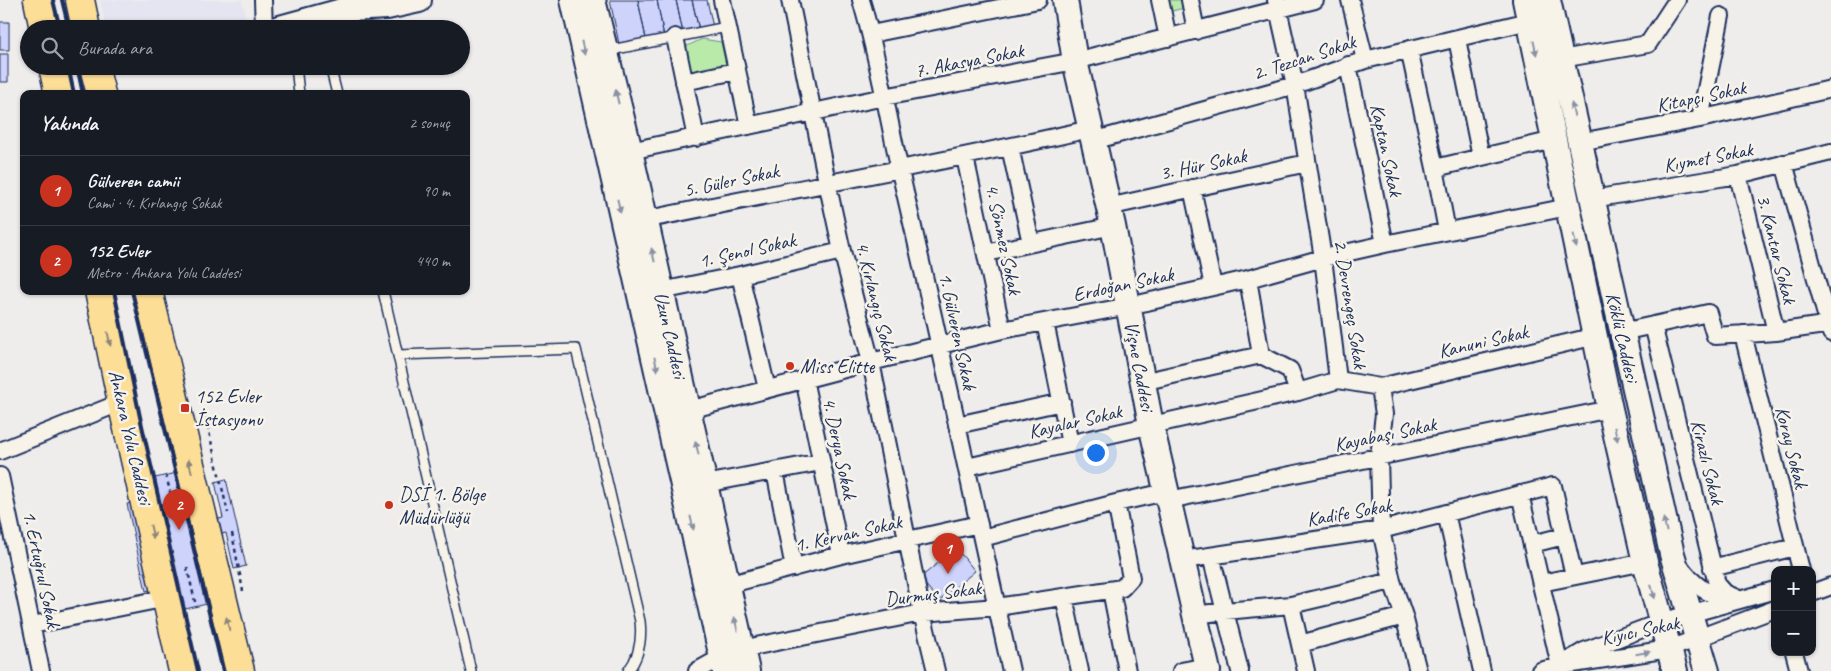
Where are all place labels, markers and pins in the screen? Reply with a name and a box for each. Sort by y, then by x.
place label: Miss Elitte [800,354,876,379]
marker: Miss Elitte [784,360,796,372]
place label: 152 Evler İstasyonu [195,384,264,432]
marker: 152 Evler İstasyonu [179,402,191,414]
place label: DSİ 1. Bölge Müdürlüğü [399,482,486,530]
pin: 2 [163,489,195,530]
marker: DSİ 1. Bölge Müdürlüğü [383,499,395,511]
pin: 1 [932,533,964,574]

